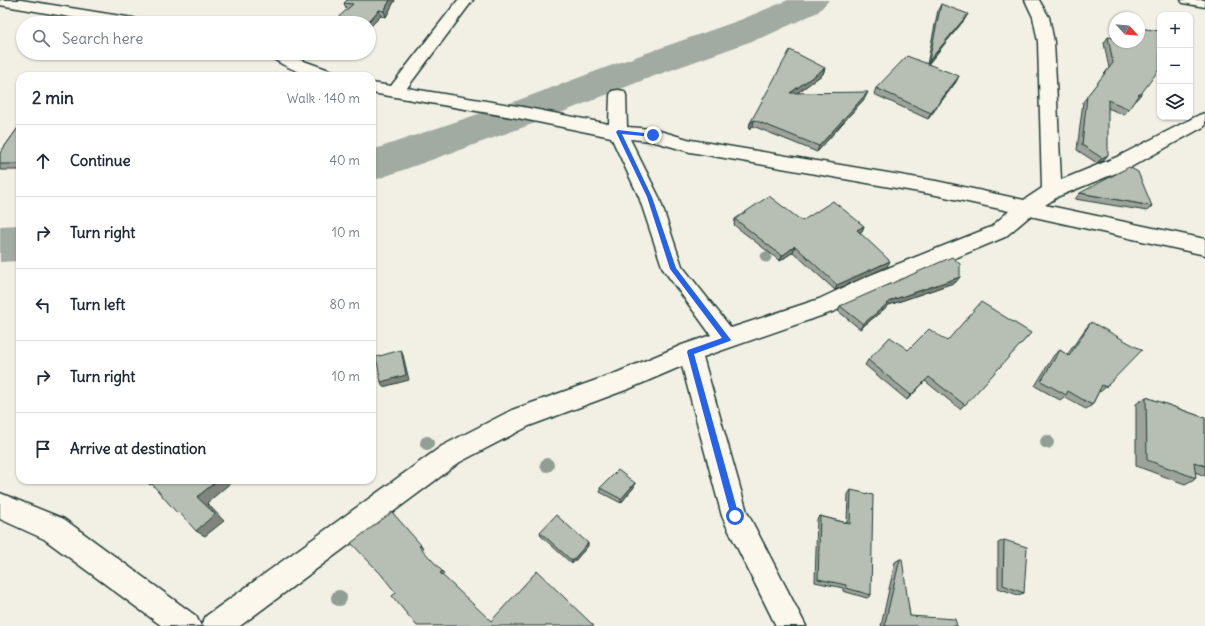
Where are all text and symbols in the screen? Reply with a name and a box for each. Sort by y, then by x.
north arrow [1109,12,1145,48]
map controls [1157,12,1193,120]
button: + [1157,12,1193,48]
search box [16,16,376,60]
icon: search [30,27,52,49]
text: Search here [62,29,143,48]
button: − [1157,48,1193,84]
button: layers [1157,84,1193,120]
text: 2 min [32,87,74,109]
text: Walk · 140 m [287,90,360,107]
route end [644,126,662,144]
icon: ahead [32,150,54,172]
text: Continue [70,151,131,170]
text: 40 m [329,152,360,169]
icon: right [32,222,54,244]
text: Turn right [70,223,135,242]
text: 10 m [332,224,360,241]
icon: left [32,294,54,316]
text: Turn left [70,295,125,314]
text: 80 m [329,296,360,313]
icon: right [32,366,54,388]
text: Turn right [70,367,135,386]
text: 10 m [332,368,360,385]
icon: arrive [32,438,54,460]
text: Arrive at destination [70,439,206,458]
route start [726,507,744,525]

